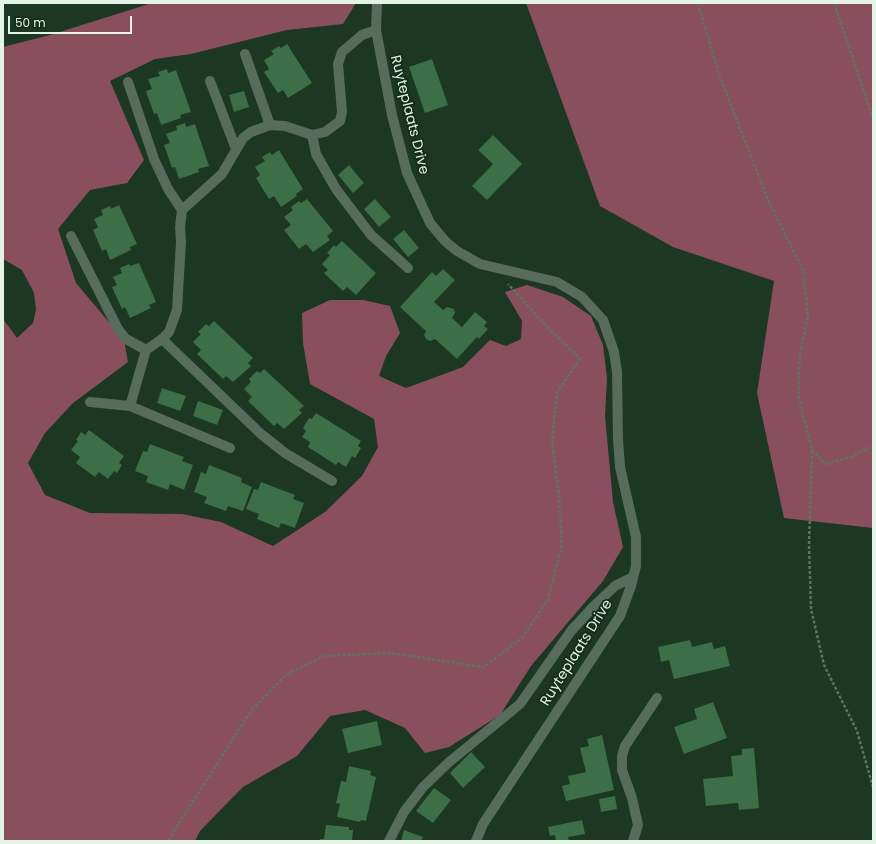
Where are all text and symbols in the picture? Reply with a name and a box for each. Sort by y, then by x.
scale bar [10,8,134,34]
text: 50 m [15,14,46,31]
street label: Ruyteplaats Drive [386,54,432,176]
street label: Ruyteplaats Drive [537,597,617,709]

